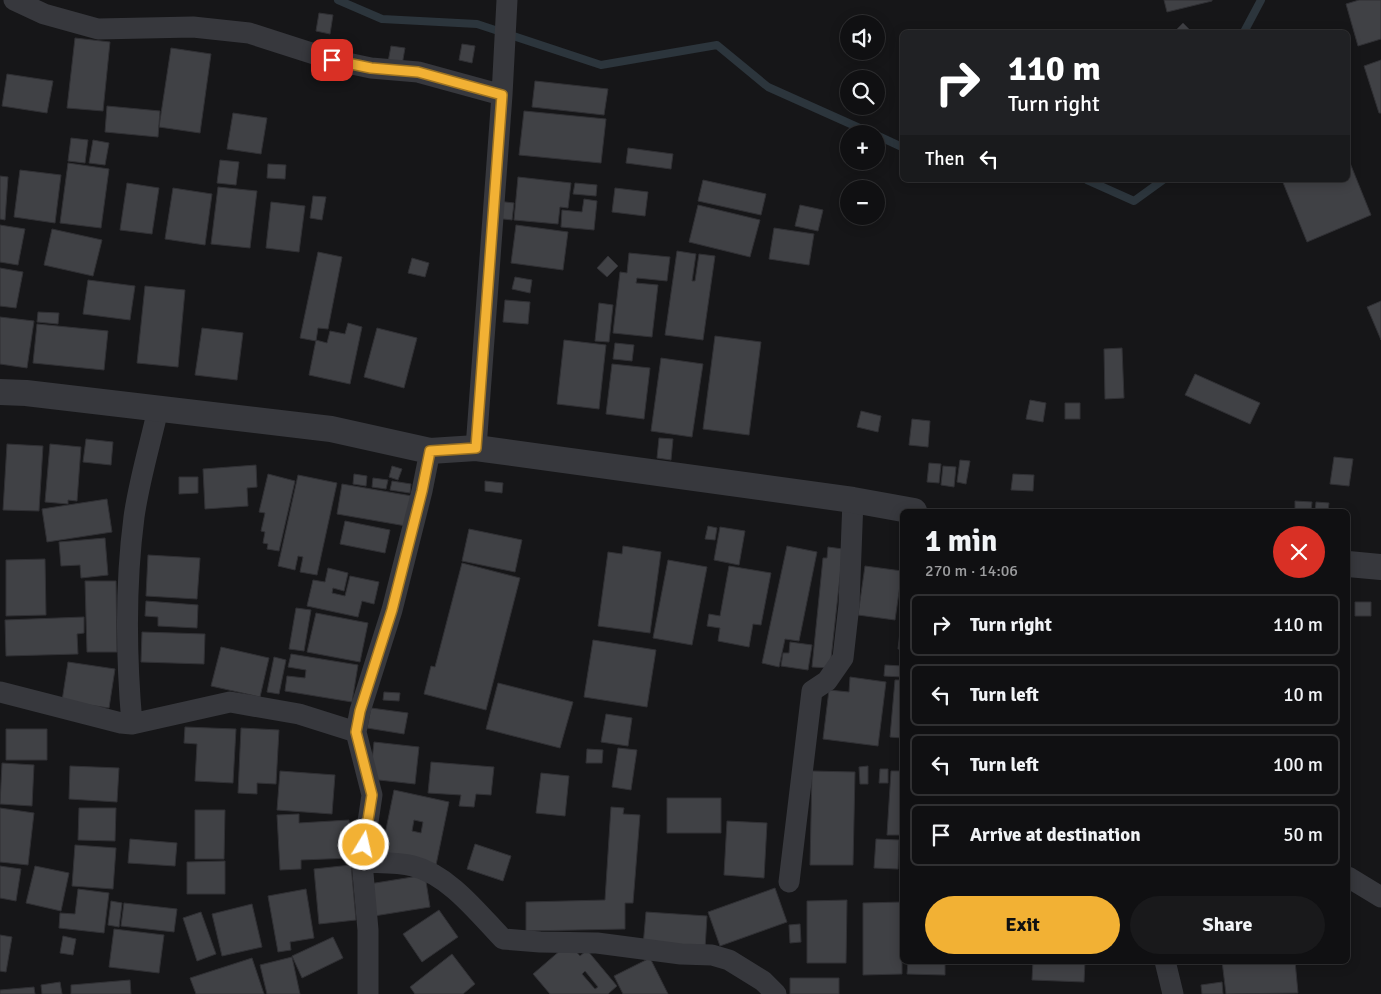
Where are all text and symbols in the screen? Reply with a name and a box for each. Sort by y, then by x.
map controls [840,15,885,225]
button: sound [840,15,885,60]
pin [311,39,353,81]
icon: arrive [318,46,346,74]
text: 110 m [1008,47,1101,90]
icon: right [925,50,990,115]
button: search [840,70,885,115]
text: Turn right [1008,90,1100,117]
button: + [840,125,885,170]
icon: left [975,145,1003,173]
text: Then [925,147,965,171]
button: − [840,180,885,225]
text: 1 min [925,523,997,560]
button: close [1273,526,1325,578]
text: 270 m · 14:06 [925,561,1018,581]
icon: right [927,611,955,639]
text: Turn right [970,613,1052,637]
text: 110 m [1273,613,1323,637]
icon: left [927,681,955,709]
text: Turn left [970,683,1039,707]
text: 10 m [1283,683,1323,707]
icon: left [927,751,955,779]
text: Turn left [970,753,1039,777]
text: 100 m [1273,753,1323,777]
position arrow [337,818,389,870]
icon: arrive [927,821,955,849]
text: Arrive at destination [970,823,1141,847]
text: 50 m [1283,823,1323,847]
button: Exit [925,896,1120,954]
button: Share [1130,896,1325,954]

